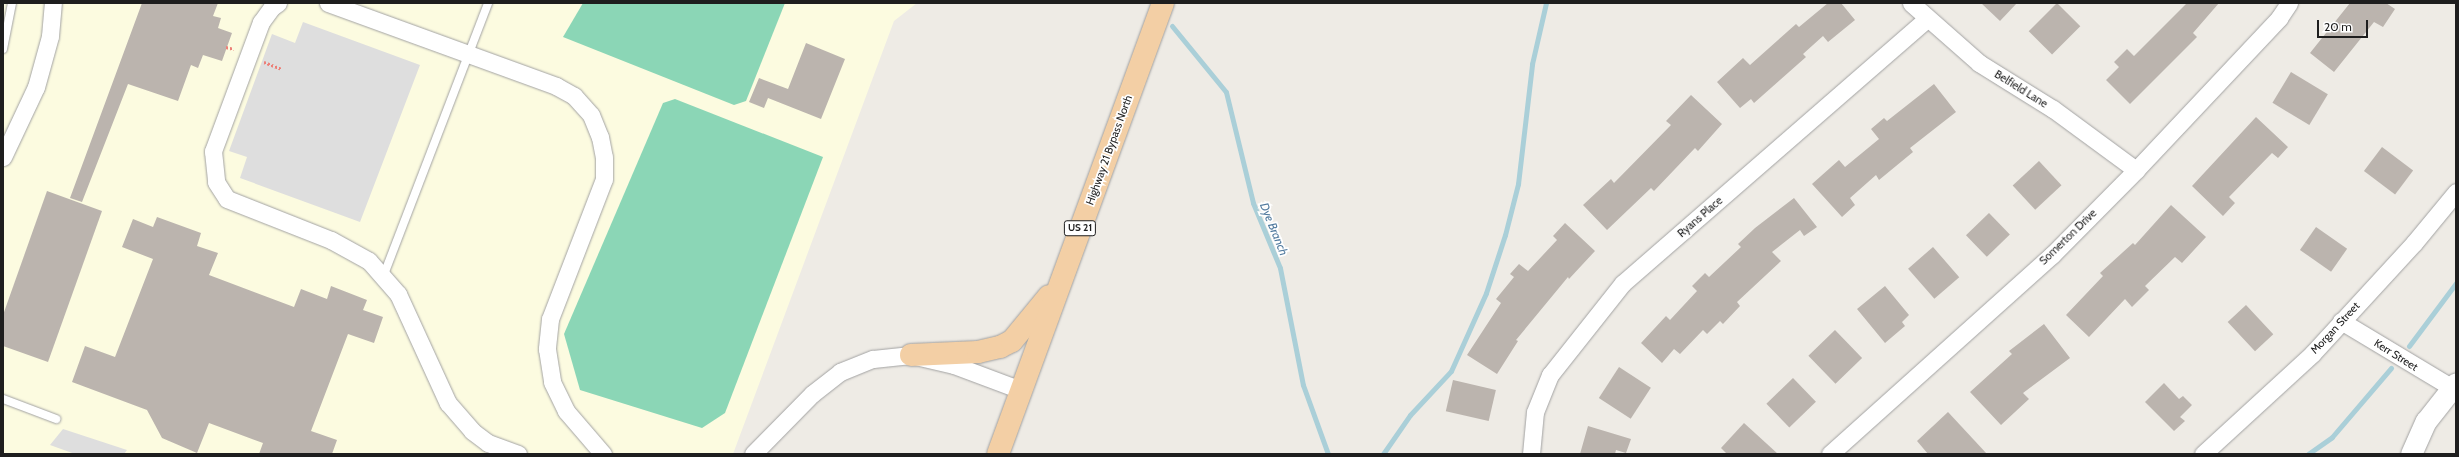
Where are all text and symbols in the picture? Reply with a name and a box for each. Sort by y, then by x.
scale bar [2319,12,2370,38]
text: 20 m [2324,19,2352,34]
street label: Belfield Lane [1992,67,2050,111]
street label: Highway 21 Bypass North [1083,93,1135,207]
street label: Ryans Place [1675,194,1725,240]
water label: Dye Branch [1257,201,1291,257]
street label: Somerton Drive [2037,206,2099,268]
road number: US 21 [1063,220,1097,236]
street label: Morgan Street [2308,299,2362,357]
street label: Kerr Street [2372,336,2420,374]

